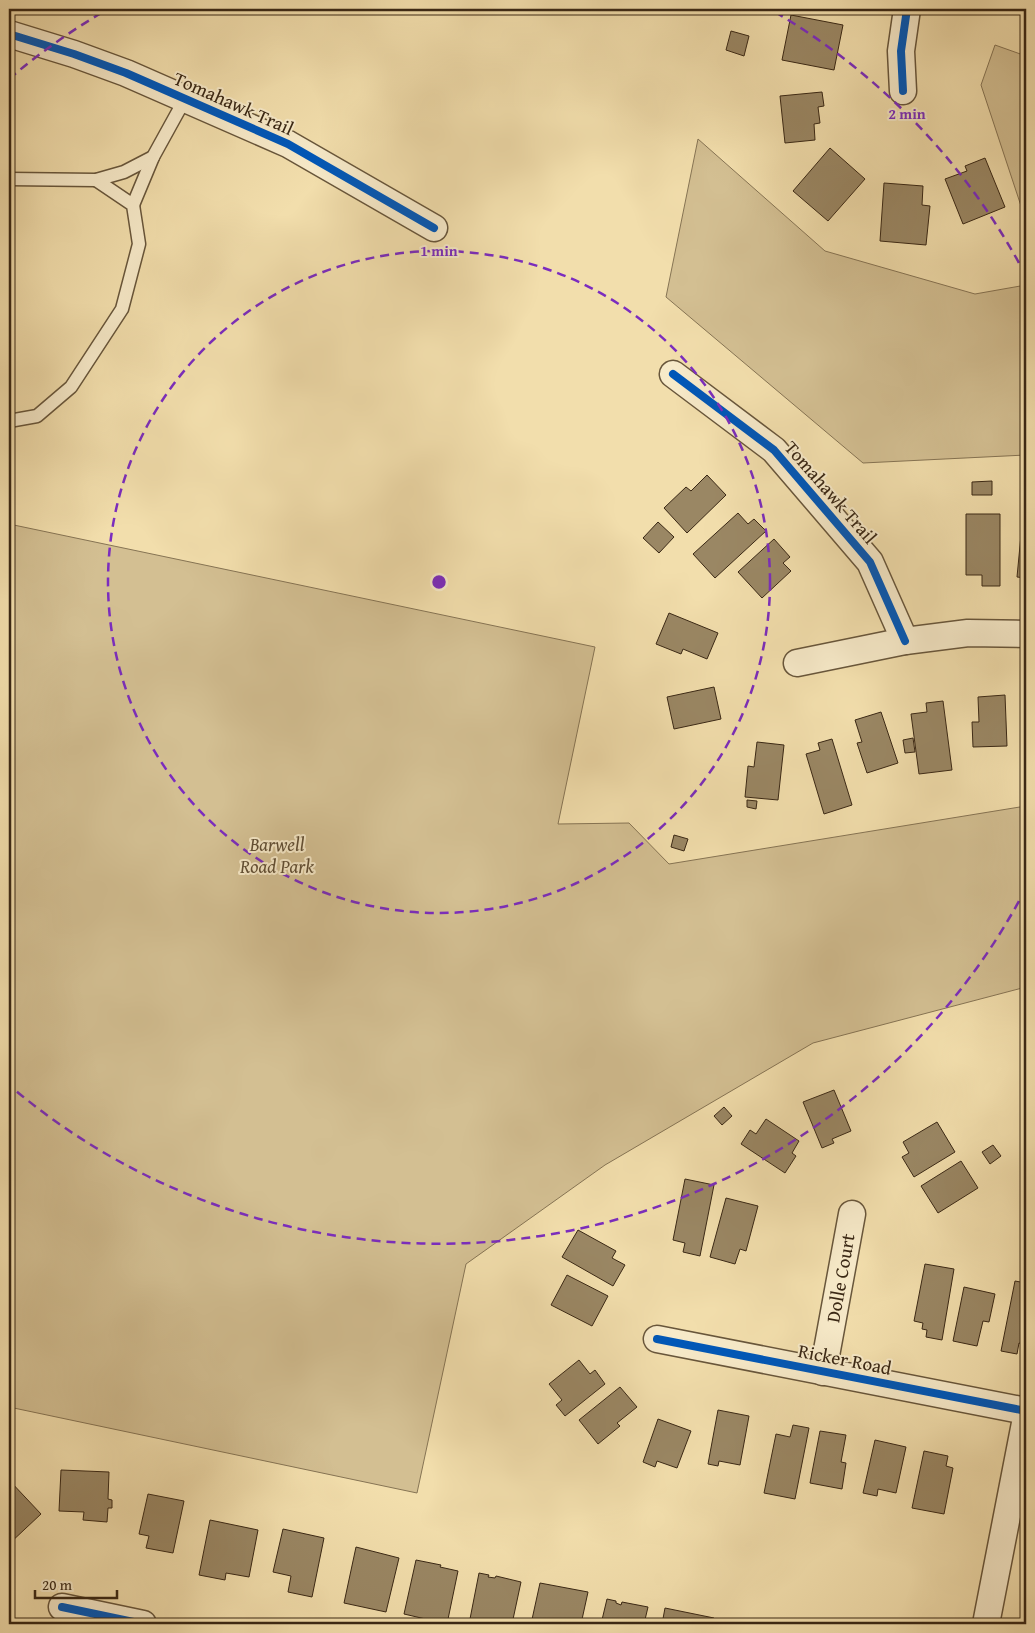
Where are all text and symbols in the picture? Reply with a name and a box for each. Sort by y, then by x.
street label: Tomahawk Trail [170,64,298,142]
text: 2 min [888,103,926,124]
text: 1 min [420,240,458,261]
street label: Tomahawk Trail [778,434,884,550]
centre of rings [430,573,448,591]
park label: Barwell Road Park [239,830,314,880]
street label: Dolle Court [818,1231,862,1325]
street label: Ricker Road [796,1336,895,1382]
scale bar [35,1568,118,1600]
text: 20 m [42,1574,73,1595]

